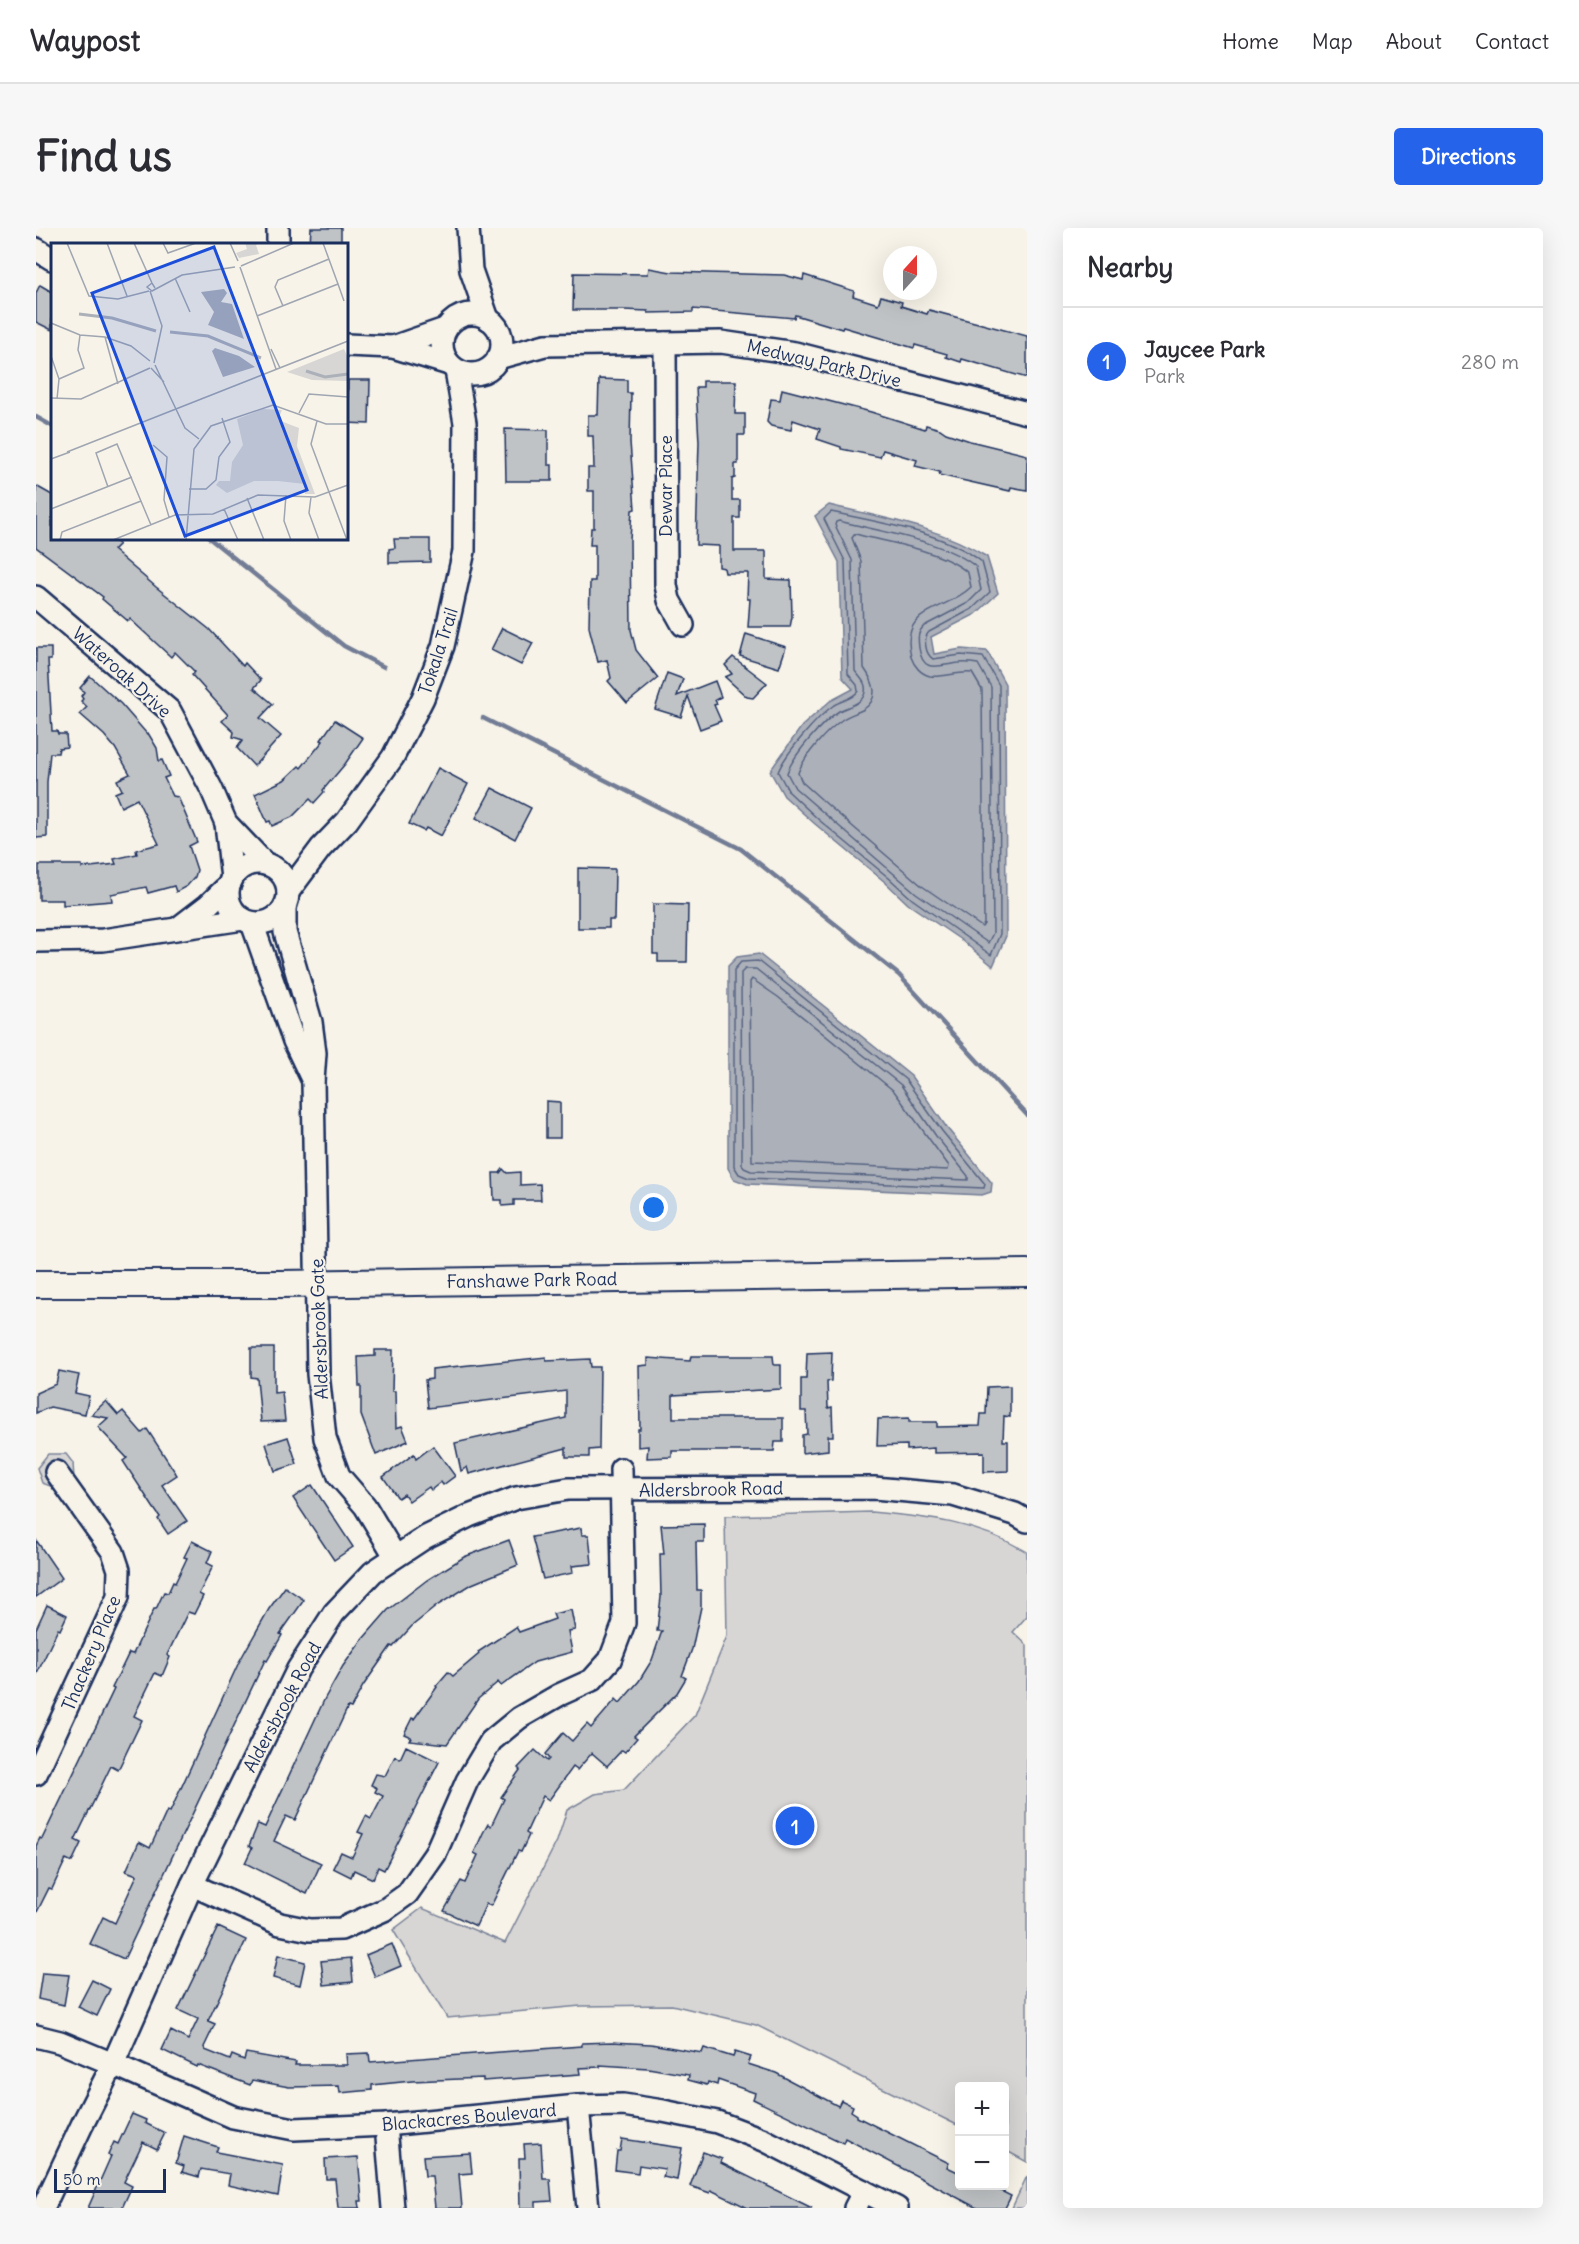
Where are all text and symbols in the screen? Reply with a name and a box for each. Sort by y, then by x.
text: Waypost [30,23,140,59]
text: Home [1222,28,1279,55]
text: Map [1312,28,1353,55]
text: About [1386,28,1442,55]
text: Contact [1475,28,1549,55]
button: Directions [1394,128,1543,185]
text: Find us [36,130,172,182]
inset map [51,243,348,540]
north arrow [883,246,937,300]
text: Nearby [1087,251,1173,284]
street label: Medway Park Drive [745,334,903,392]
text: Jaycee Park [1144,335,1265,363]
text: 1 [1103,349,1110,374]
text: 280 m [1461,349,1519,374]
text: Park [1144,363,1185,388]
street label: Dewar Place [654,435,677,537]
street label: Tokala Trail [413,605,463,697]
street label: Wateroak Drive [68,622,176,722]
your location [639,1193,668,1222]
street label: Aldersbrook Gate [305,1258,333,1400]
street label: Fanshawe Park Road [446,1267,618,1293]
street label: Aldersbrook Road [639,1476,784,1502]
street label: Thackery Place [56,1592,126,1714]
street label: Aldersbrook Road [238,1638,326,1776]
pin: 1 [776,1804,814,1848]
map controls [955,2082,1009,2190]
button: + [955,2082,1009,2136]
street label: Blackacres Boulevard [381,2098,558,2136]
button: − [955,2136,1009,2190]
scale bar [54,2166,166,2194]
text: 50 m [63,2169,101,2189]

